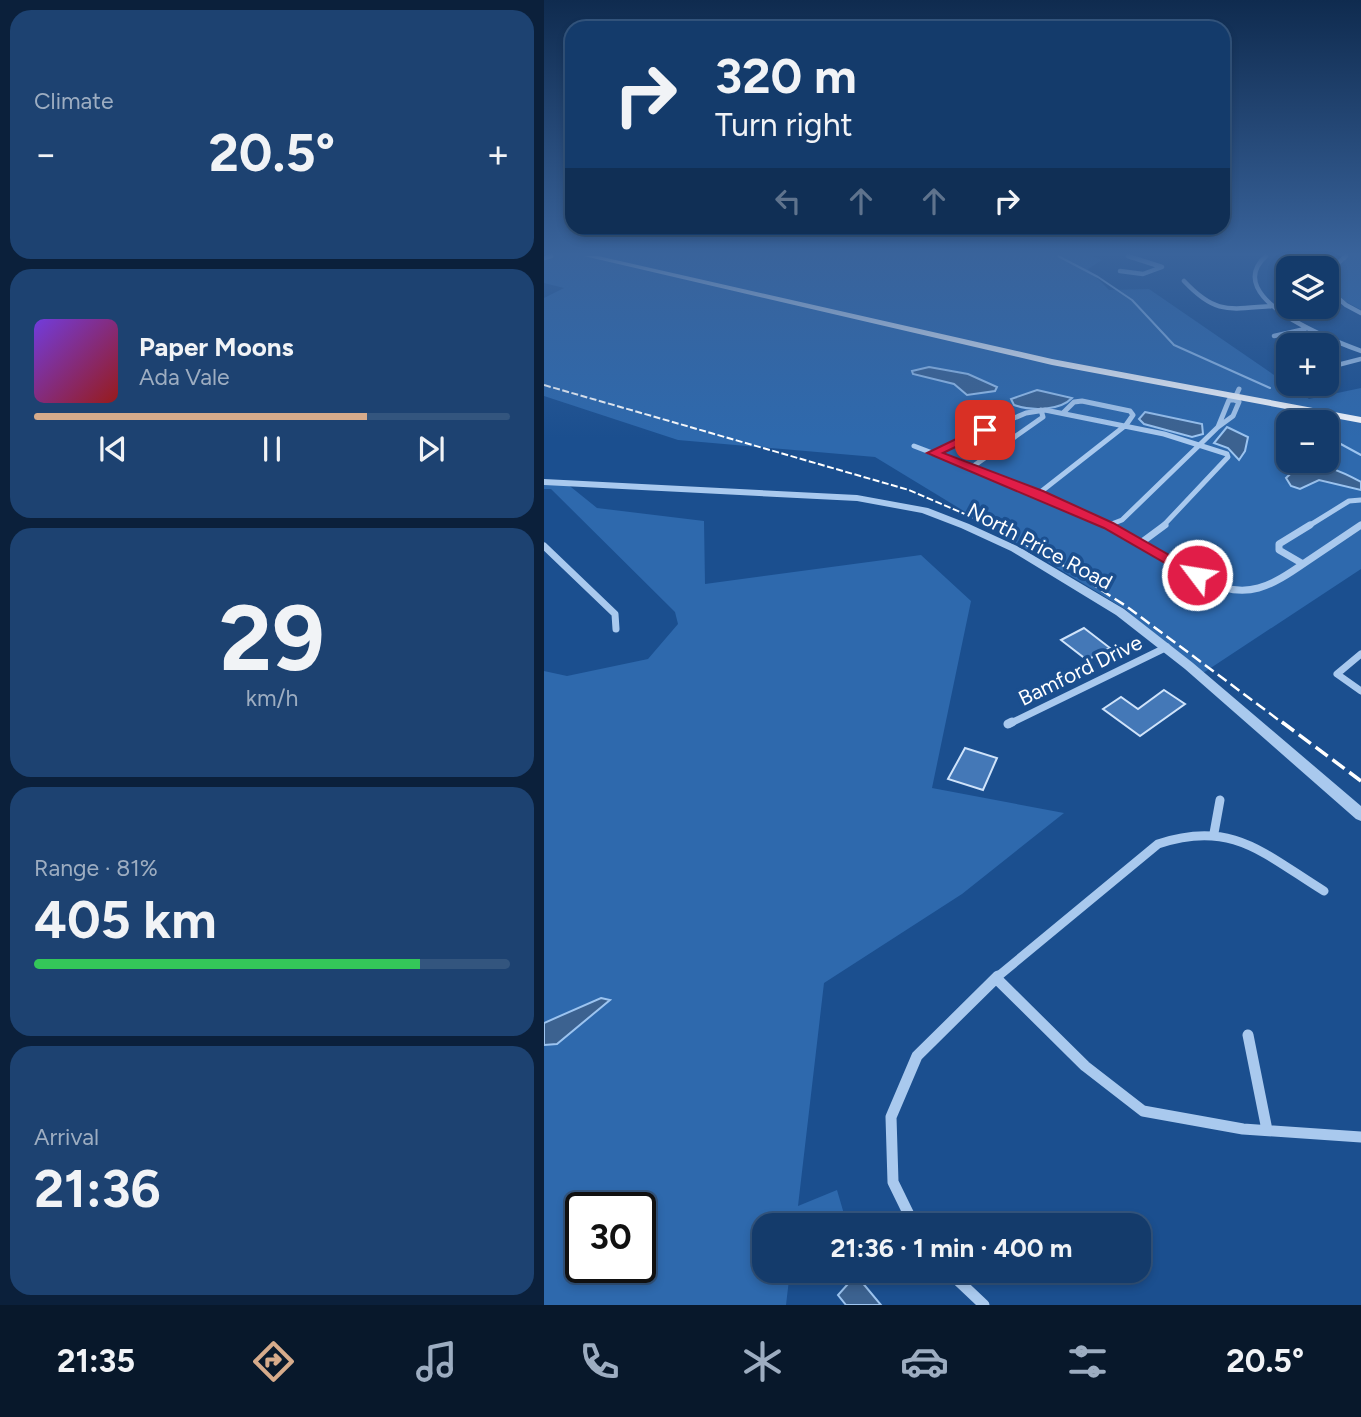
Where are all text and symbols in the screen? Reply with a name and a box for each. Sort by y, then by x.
text: 320 m [715,46,857,105]
icon: right [600,49,691,140]
text: Climate [34,87,113,115]
text: Turn right [715,106,853,144]
text: 20.5° [209,122,335,184]
text: − [34,131,58,177]
text: + [486,131,510,177]
icon: left [769,182,807,220]
icon: ahead [842,182,880,220]
icon: ahead [915,182,953,220]
icon: right [988,182,1026,220]
map controls [1276,256,1339,473]
button: layers [1276,256,1339,319]
text: Paper Moons [139,331,294,363]
button: + [1276,333,1339,396]
text: Ada Vale [139,363,230,391]
pin [955,400,1015,460]
button: − [1276,410,1339,473]
icon: arrive [966,411,1004,449]
icon: previous [94,430,132,468]
icon: pause [253,430,291,468]
icon: next [412,430,450,468]
street label: North Price Road [963,497,1117,595]
position arrow [1160,538,1234,612]
text: 29 [219,584,325,693]
street label: Bamford Drive [1014,629,1146,711]
text: km/h [246,684,298,712]
text: Range · 81% [34,854,158,882]
text: 405 km [34,889,217,951]
text: Arrival [34,1123,99,1151]
text: 21:36 [34,1158,161,1220]
speed limit sign: 30 [565,1192,656,1283]
text: 21:36 · 1 min · 400 m [830,1232,1073,1264]
icon: directions [249,1337,298,1386]
icon: music [412,1337,461,1386]
icon: phone [575,1337,624,1386]
icon: climate [738,1337,787,1386]
icon: car [900,1337,949,1386]
icon: filters [1063,1337,1112,1386]
text: 21:35 [57,1342,135,1380]
text: 20.5° [1226,1342,1304,1380]

